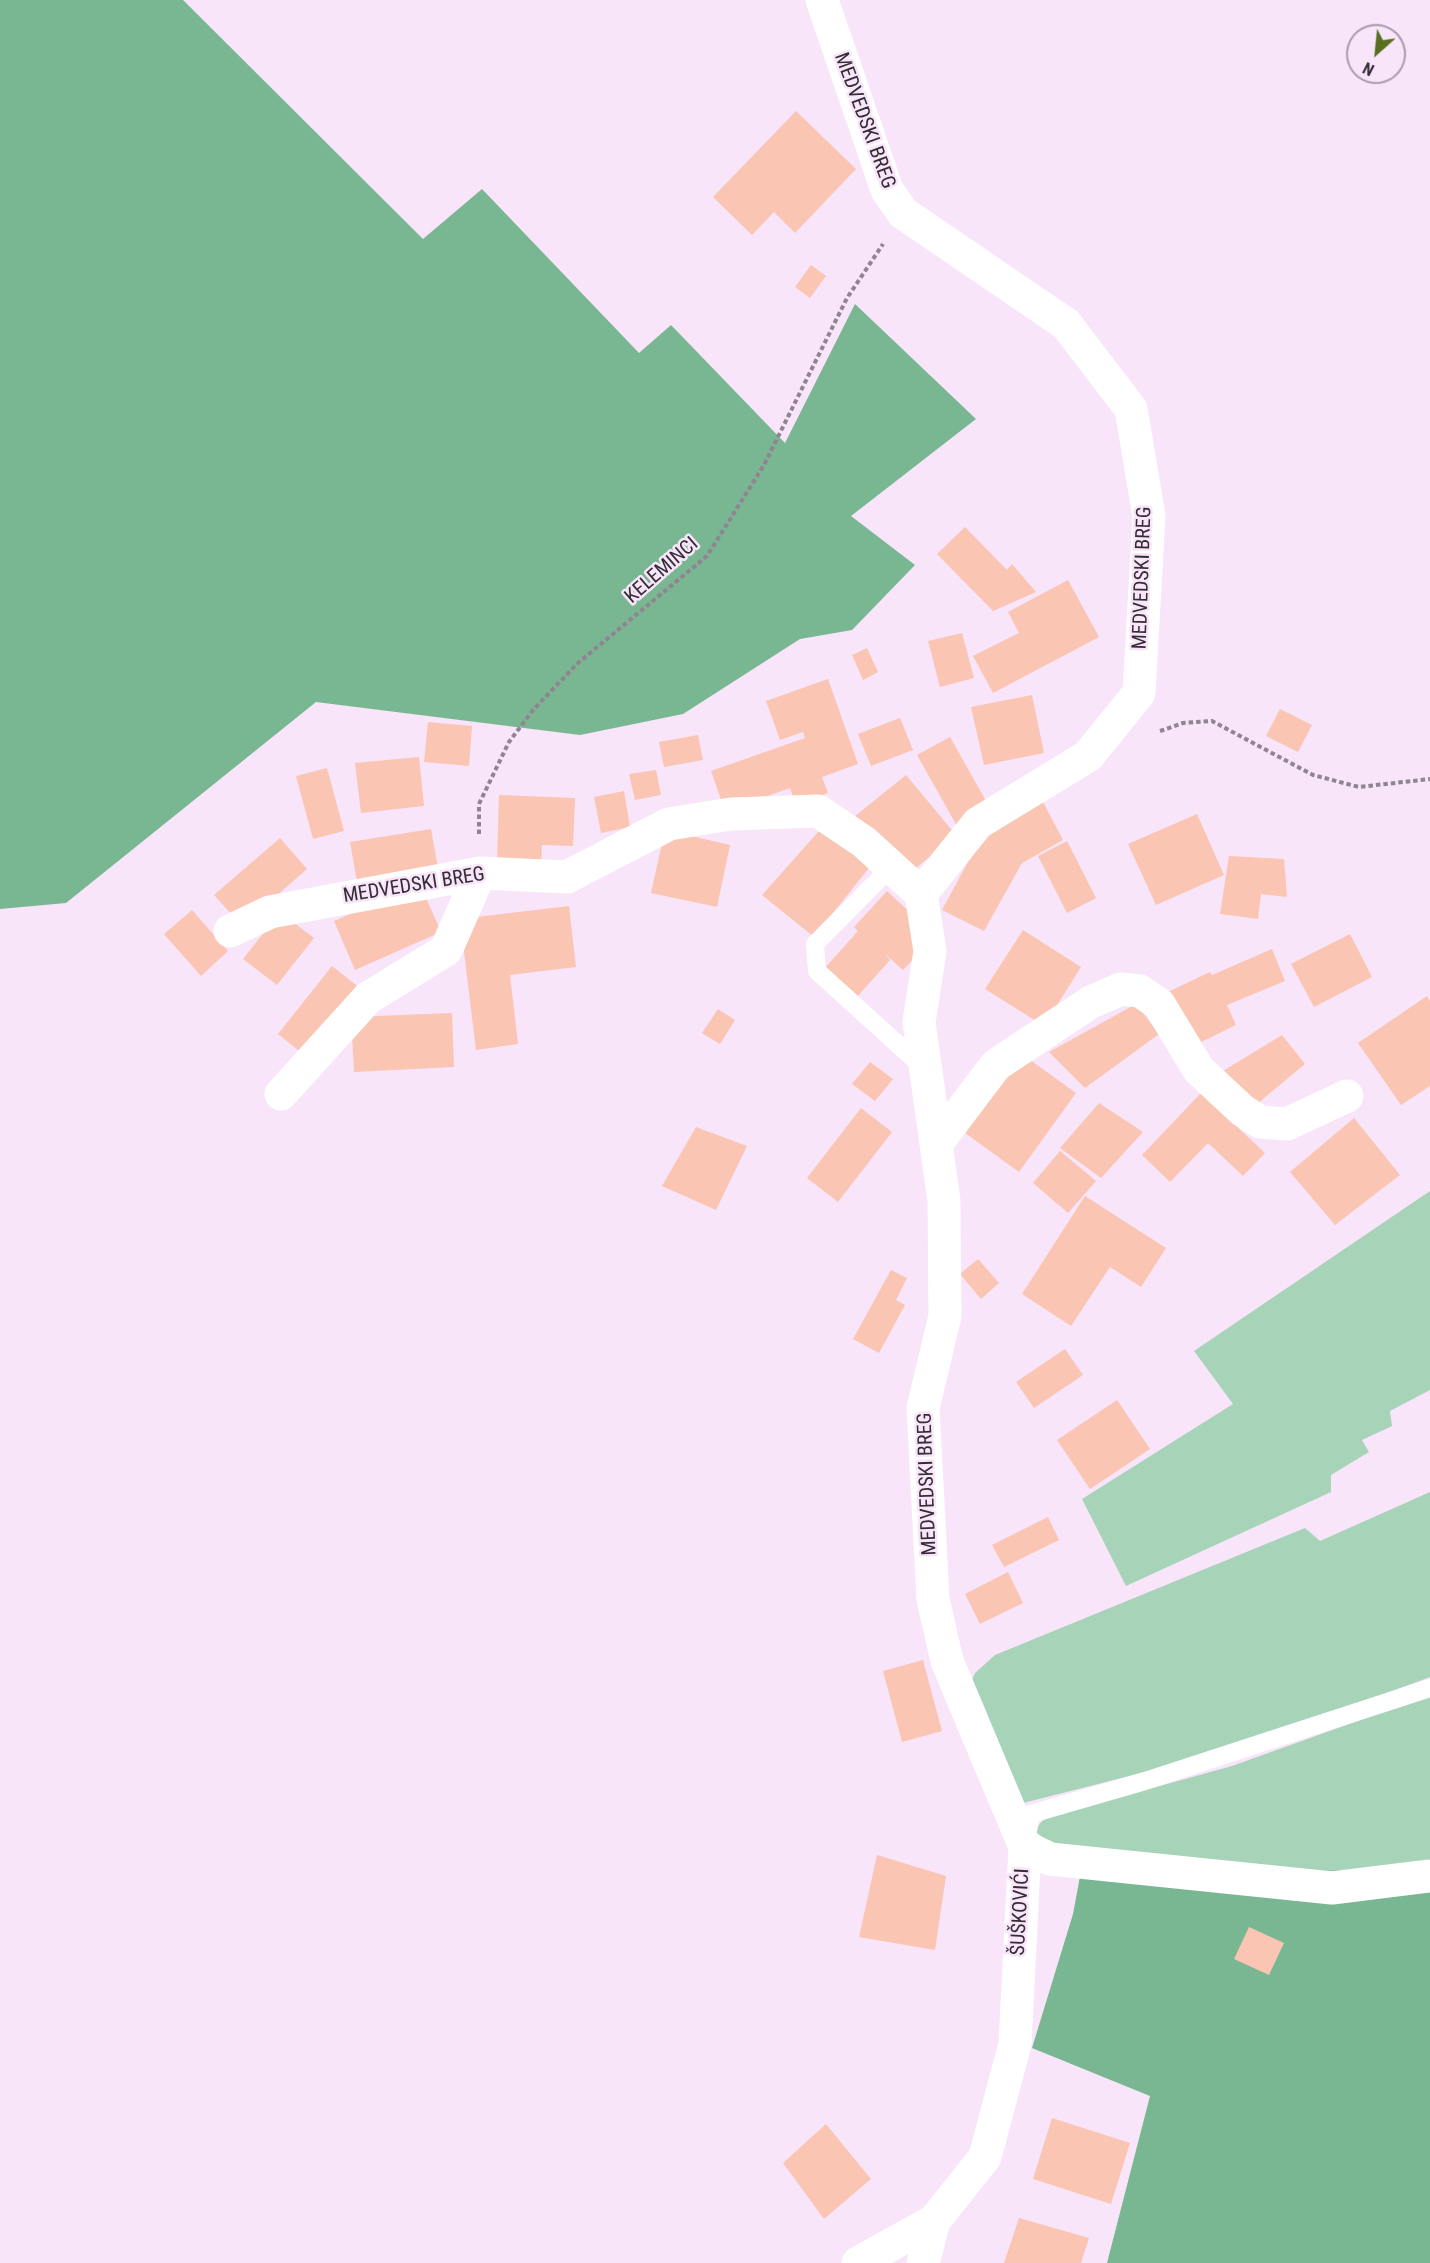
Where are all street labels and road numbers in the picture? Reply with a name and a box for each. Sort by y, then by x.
street label: MEDVEDSKI BREG [828,50,900,192]
street label: MEDVEDSKI BREG [1129,506,1157,650]
street label: KELEMINCI [620,533,704,609]
street label: MEDVEDSKI BREG [342,863,486,909]
street label: MEDVEDSKI BREG [914,1412,942,1556]
street label: ŠUŠKOVIĆI [1007,1868,1035,1956]

